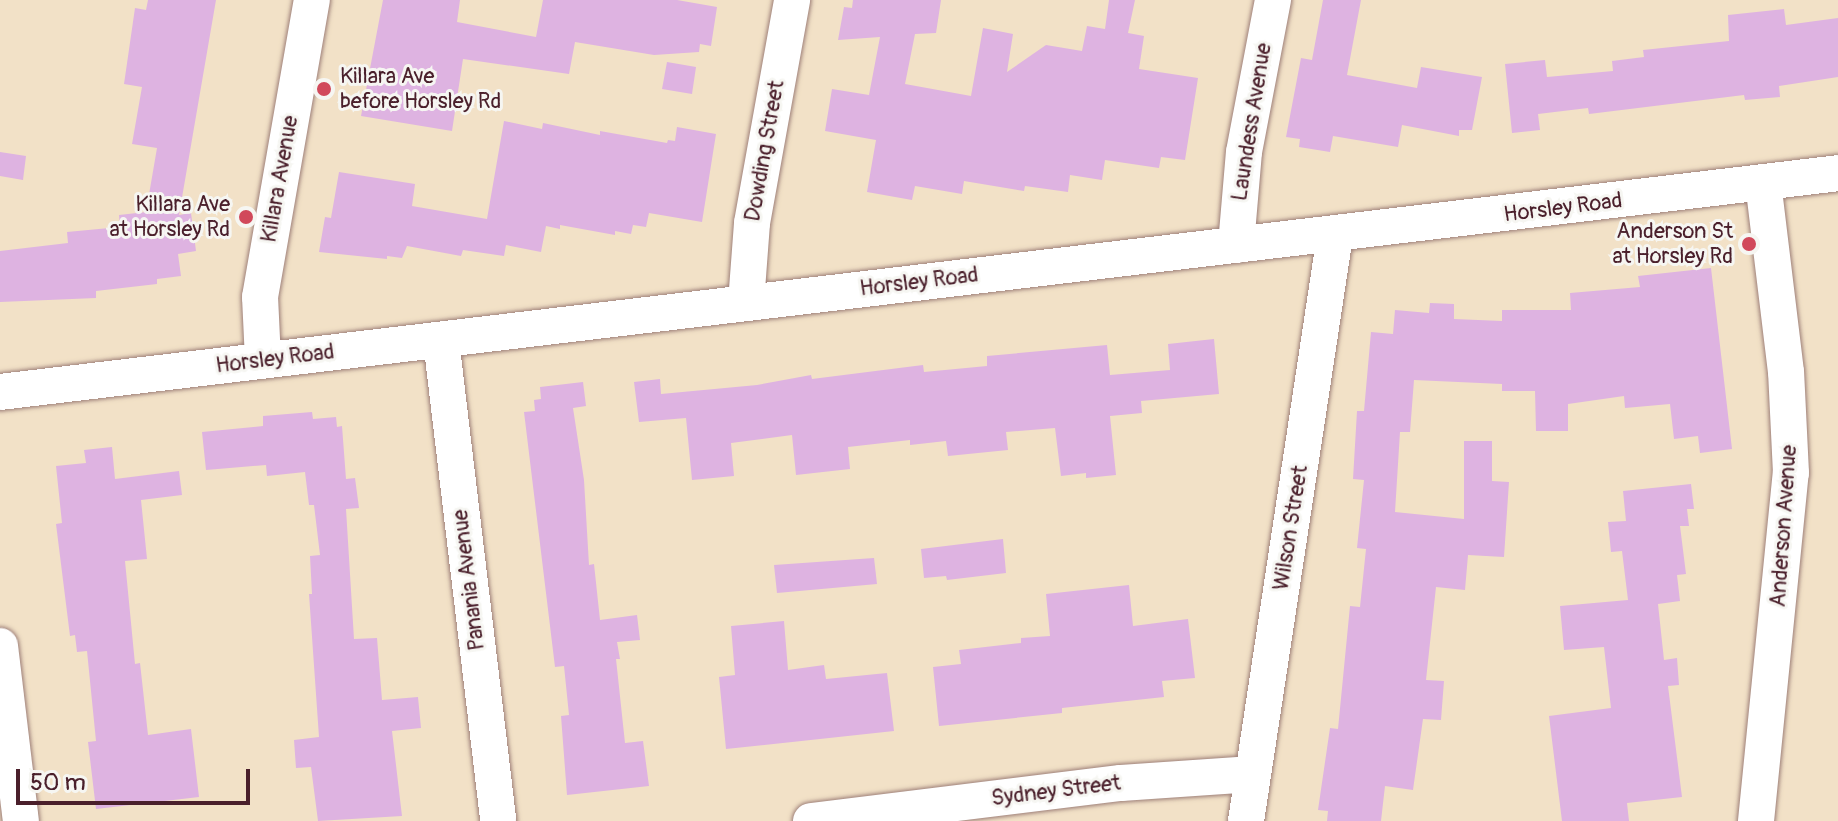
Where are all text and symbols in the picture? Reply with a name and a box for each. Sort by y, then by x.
street label: Laundess Avenue [1226,41,1278,203]
place label: Killara Ave before Horsley Rd [340,63,501,114]
street label: Dowding Street [740,78,790,224]
marker: Killara Ave before Horsley Rd [315,80,333,98]
street label: Killara Avenue [256,113,304,245]
street label: Horsley Road [1502,188,1624,228]
place label: Killara Ave at Horsley Rd [110,191,230,242]
marker: Killara Ave at Horsley Rd [237,208,255,226]
place label: Anderson St at Horsley Rd [1613,218,1733,270]
marker: Anderson St at Horsley Rd [1740,235,1758,253]
street label: Horsley Road [858,262,980,302]
street label: Horsley Road [214,339,336,379]
street label: Anderson Avenue [1765,444,1803,608]
street label: Wilson Street [1268,464,1314,592]
street label: Panania Avenue [447,508,491,652]
scale bar [20,753,254,803]
text: 50 m [30,768,86,797]
street label: Sydney Street [990,770,1122,812]

